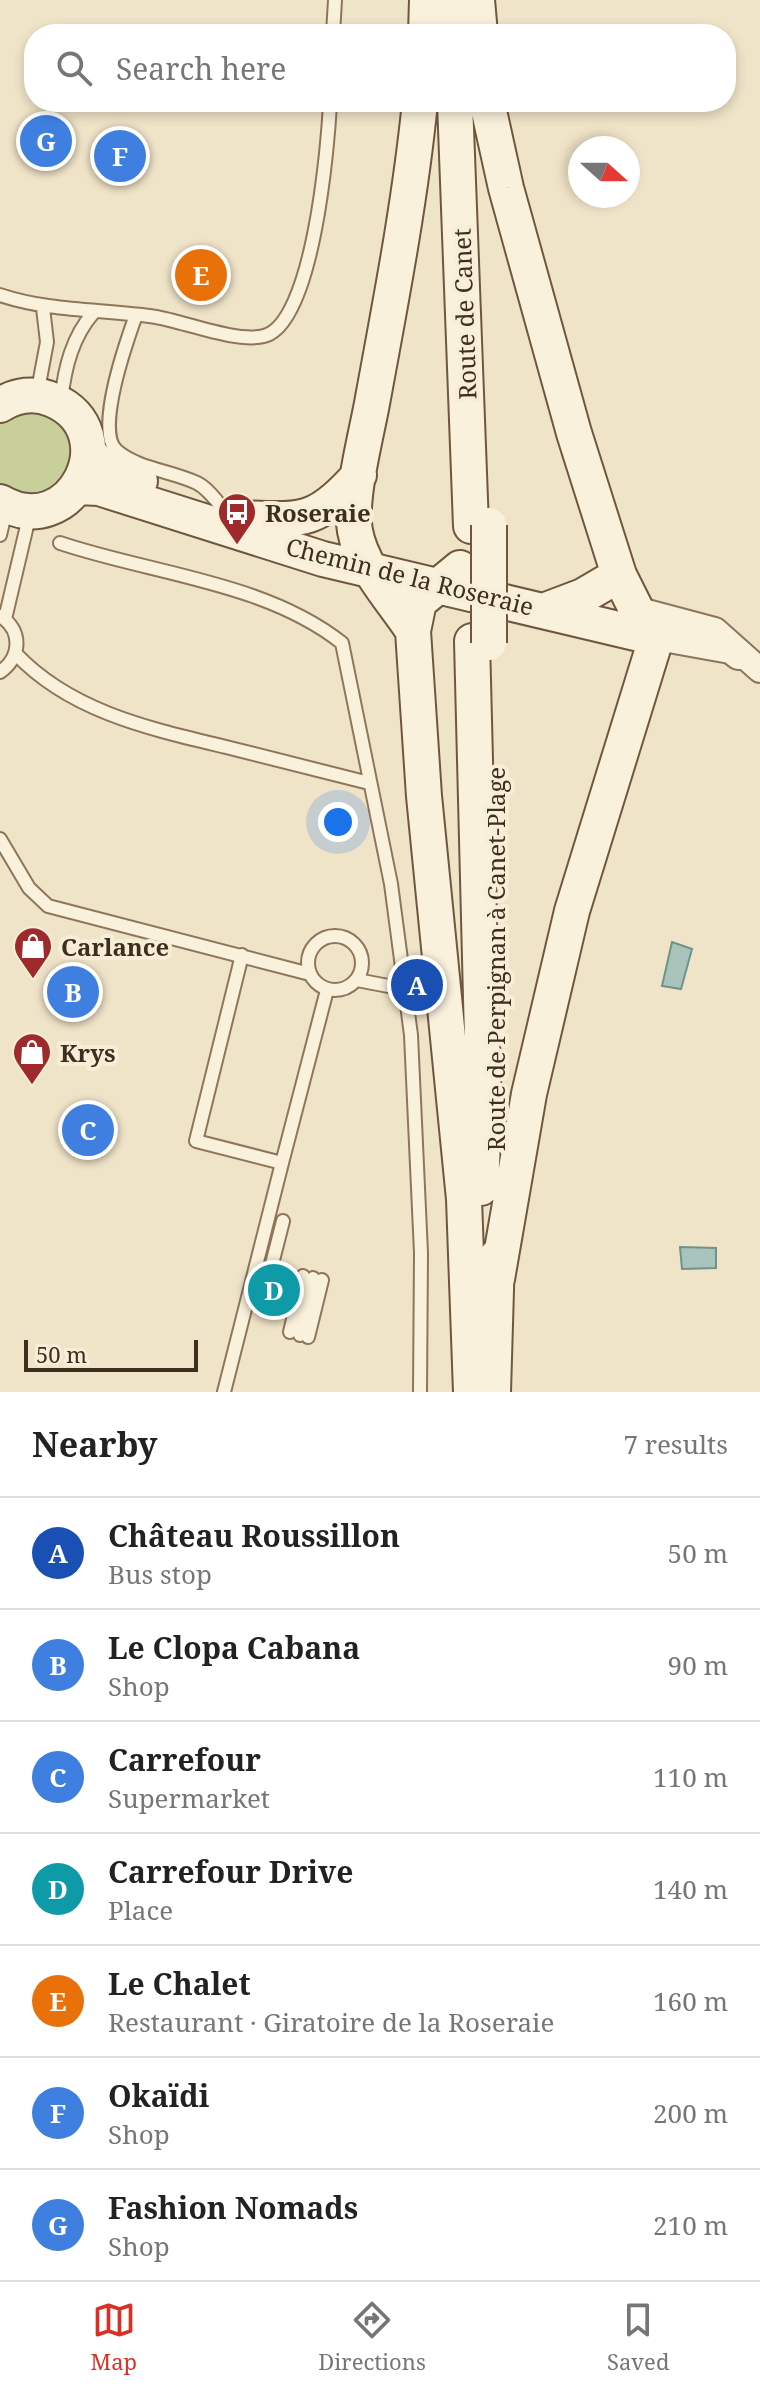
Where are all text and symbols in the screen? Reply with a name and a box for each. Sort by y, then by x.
search box [24,24,736,112]
icon: search [52,46,96,90]
text: Search here [116,48,286,89]
pin: G [20,111,72,171]
pin: F [94,126,146,186]
north arrow [568,136,640,208]
street label: Route de Canet [445,228,483,400]
pin: E [175,245,227,305]
bus stop icon: Roseraie [216,491,258,546]
place label: Roseraie [265,496,371,529]
street label: Chemin de la Roseraie [283,529,537,623]
street label: Route de Perpignan à Canet-Plage [479,767,512,1151]
your location [318,802,358,842]
shop icon: Carlance [12,925,54,980]
place label: Carlance [61,930,169,963]
pin: A [391,955,443,1015]
pin: B [47,962,99,1022]
shop icon: Krys [11,1031,53,1086]
place label: Krys [60,1036,116,1069]
pin: C [62,1100,114,1160]
pin: D [248,1260,300,1320]
scale bar [24,1336,198,1372]
text: 50 m [36,1339,87,1369]
text: Nearby [32,1421,158,1467]
text: 7 results [623,1426,728,1462]
text: Château Roussillon [108,1515,400,1556]
text: A [48,1535,68,1571]
text: 50 m [668,1535,728,1571]
text: Bus stop [108,1556,212,1592]
text: Le Clopa Cabana [108,1627,360,1668]
text: B [49,1647,67,1683]
text: 90 m [668,1647,728,1683]
text: Shop [108,1668,170,1704]
text: Carrefour [108,1739,261,1780]
text: C [49,1759,67,1795]
text: 110 m [653,1759,728,1795]
text: Supermarket [108,1780,270,1816]
text: Carrefour Drive [108,1851,353,1892]
text: D [48,1871,68,1907]
text: 140 m [653,1871,728,1907]
text: Place [108,1892,173,1928]
text: Le Chalet [108,1963,251,2004]
text: E [50,1983,66,2019]
text: 160 m [653,1983,728,2019]
text: Restaurant · Giratoire de la Roseraie [108,2004,554,2040]
text: Okaïdi [108,2075,209,2116]
text: F [50,2095,66,2131]
text: 200 m [653,2095,728,2131]
text: Shop [108,2116,170,2152]
text: Fashion Nomads [108,2187,358,2228]
text: G [48,2207,68,2243]
text: 210 m [653,2207,728,2243]
text: Shop [108,2228,170,2264]
tab: Map [91,2298,137,2376]
tab: Directions [318,2298,426,2376]
tab: Saved [607,2298,669,2376]

